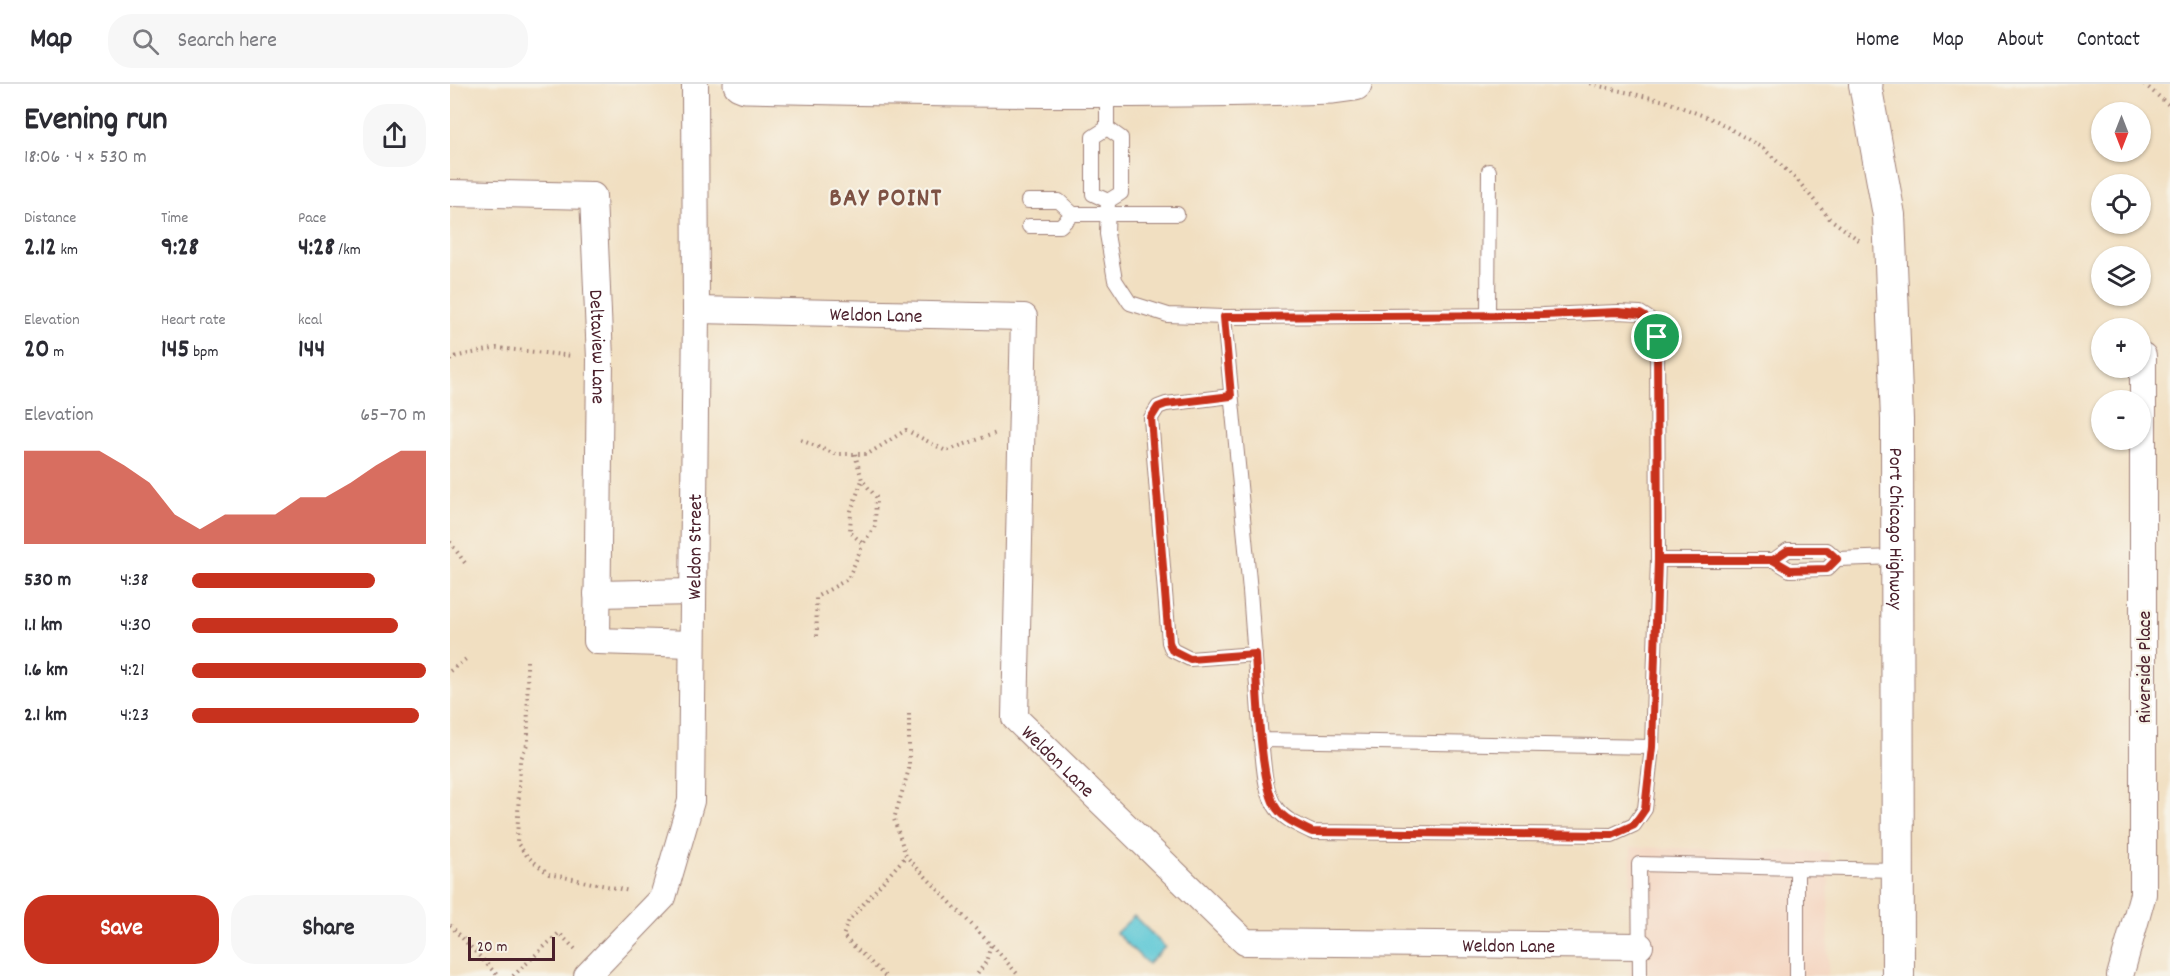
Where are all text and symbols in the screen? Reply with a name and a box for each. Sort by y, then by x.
search box [108,14,528,68]
text: Map [30,21,72,61]
icon: search [129,25,162,58]
text: Search here [177,26,277,57]
text: Home [1855,26,1899,56]
text: Map [1932,26,1964,56]
text: About [1997,26,2044,56]
text: Contact [2077,26,2140,56]
text: Evening run [24,98,168,145]
north arrow [2091,102,2151,162]
map controls [2091,102,2151,450]
button: share [363,104,426,167]
text: 18:06 · 4 × 530 m [24,144,147,172]
button: locate [2091,174,2151,234]
district label: BAY POINT [829,181,943,218]
text: Distance [24,207,76,230]
text: Time [161,207,188,230]
text: Pace [298,207,326,230]
text: 2.12 [24,230,57,267]
text: 9:28 [161,230,199,267]
text: 4:28 [298,230,335,267]
text: km [57,239,78,262]
text: /km [335,239,361,262]
button: layers [2091,246,2151,306]
street label: Deltaview Lane [580,289,611,404]
street label: Weldon Lane [829,302,923,332]
text: Elevation [24,309,80,332]
text: Heart rate [161,309,226,332]
text: kcal [298,309,322,332]
pin [1631,311,1682,362]
button: + [2091,318,2151,378]
icon: arrive [1640,320,1673,353]
text: 20 [24,332,50,369]
text: 145 [161,332,190,369]
text: 144 [298,332,325,369]
text: m [50,341,64,364]
text: bpm [190,341,219,364]
button: − [2091,390,2151,450]
text: Elevation [24,402,94,430]
text: 65–70 m [360,402,426,430]
street label: Port Chicago Highway [1880,448,1908,611]
street label: Weldon Street [682,494,711,600]
text: 530 m [24,567,71,595]
text: 4:38 [120,567,149,595]
street label: Riverside Place [2132,610,2160,723]
text: 1.1 km [24,612,63,640]
text: 4:30 [120,612,151,640]
text: 1.6 km [24,657,68,685]
text: 4:21 [120,657,145,685]
text: 2.1 km [24,702,67,730]
text: 4:23 [120,702,149,730]
street label: Weldon Lane [1013,720,1100,805]
button: Save [24,895,219,964]
button: Share [231,895,426,964]
street label: Weldon Lane [1462,933,1555,962]
scale bar [468,934,555,962]
text: 20 m [477,936,507,959]

